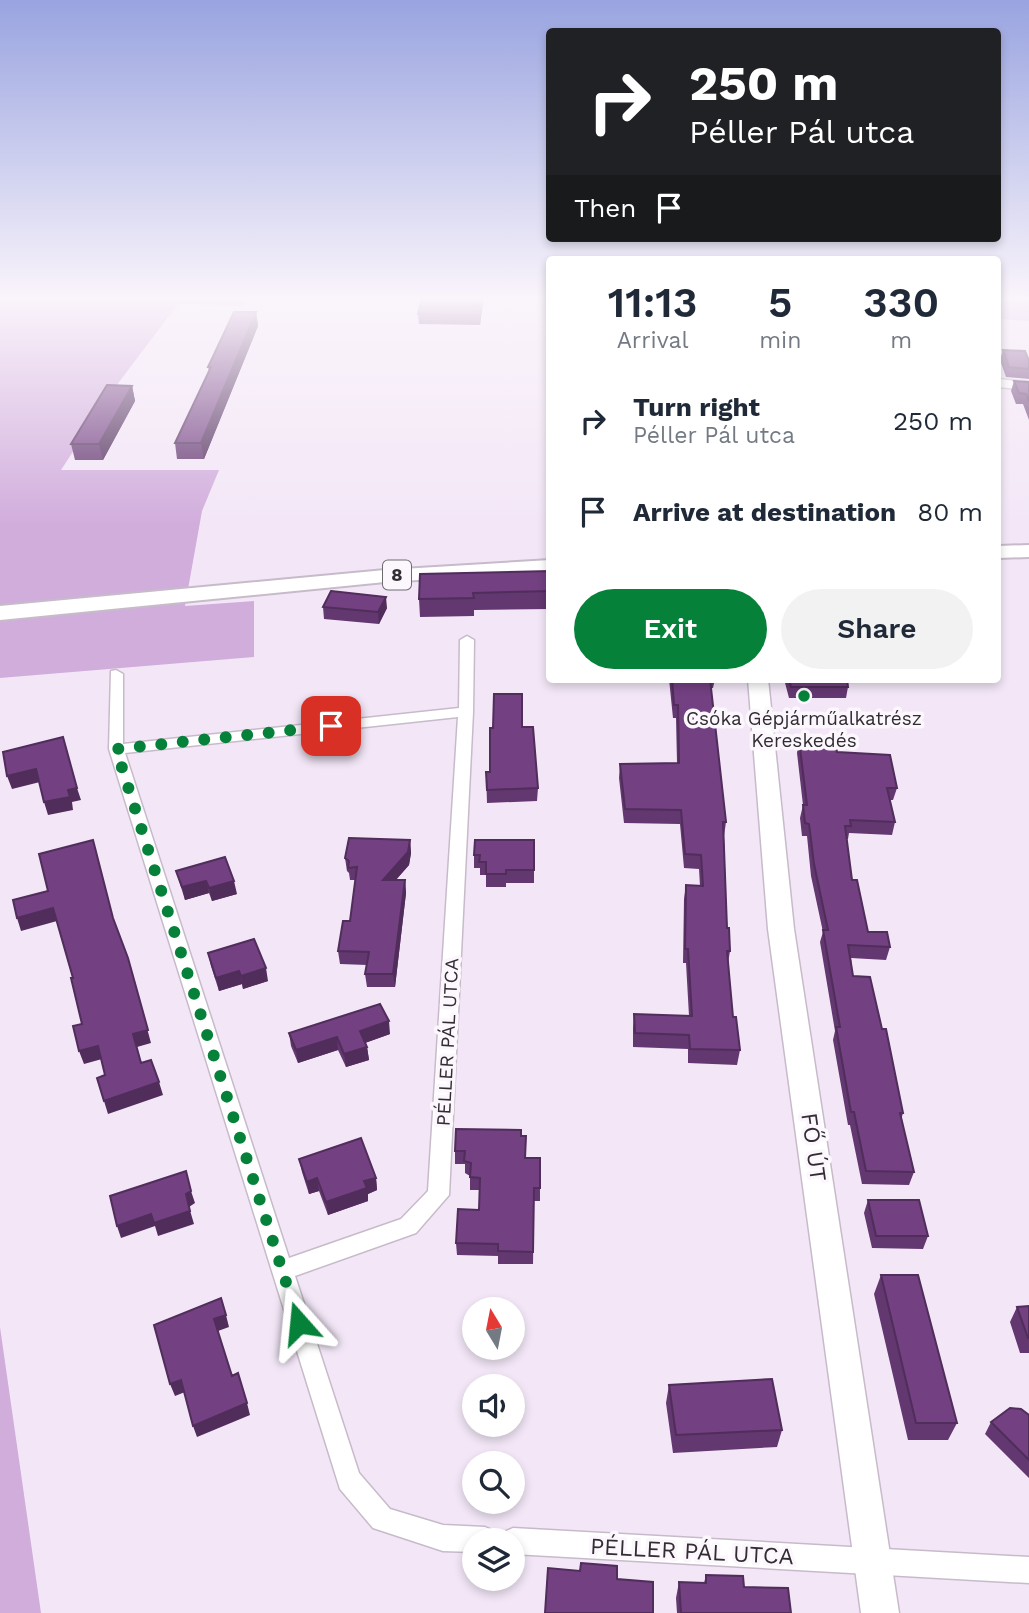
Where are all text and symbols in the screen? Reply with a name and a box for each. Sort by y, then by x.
text: 250 m [689,54,838,112]
icon: right [574,56,665,147]
text: Péller Pál utca [689,113,914,151]
icon: arrive [650,189,688,227]
text: Then [574,193,636,223]
text: 11:13 [608,278,697,327]
text: 5 [768,278,793,327]
text: 330 [863,278,939,327]
text: Arrival [617,327,688,354]
text: min [759,327,801,354]
text: m [890,327,912,354]
text: Turn right [633,392,760,422]
icon: right [574,402,612,440]
text: 250 m [893,406,973,436]
text: Péller Pál utca [633,422,795,449]
icon: arrive [574,493,612,531]
text: Arrive at destination [633,497,896,527]
text: 80 m [917,497,983,527]
road number: 8 [383,560,411,590]
button: Exit [574,589,767,669]
button: Share [781,589,973,669]
marker: Csóka Gépjárműalkatrész Kereskedés [796,688,812,704]
pin [301,696,361,756]
icon: arrive [312,707,350,745]
place label: Csóka Gépjárműalkatrész Kereskedés [686,707,922,752]
street label: PÉLLER PÁL UTCA [432,957,463,1127]
street label: FŐ ÚT [795,1111,833,1183]
position arrow [262,1286,336,1360]
north arrow [462,1297,525,1360]
map controls [462,1297,525,1591]
button: sound [462,1374,525,1437]
button: search [462,1451,525,1514]
button: layers [462,1528,525,1591]
street label: PÉLLER PÁL UTCA [590,1533,794,1570]

